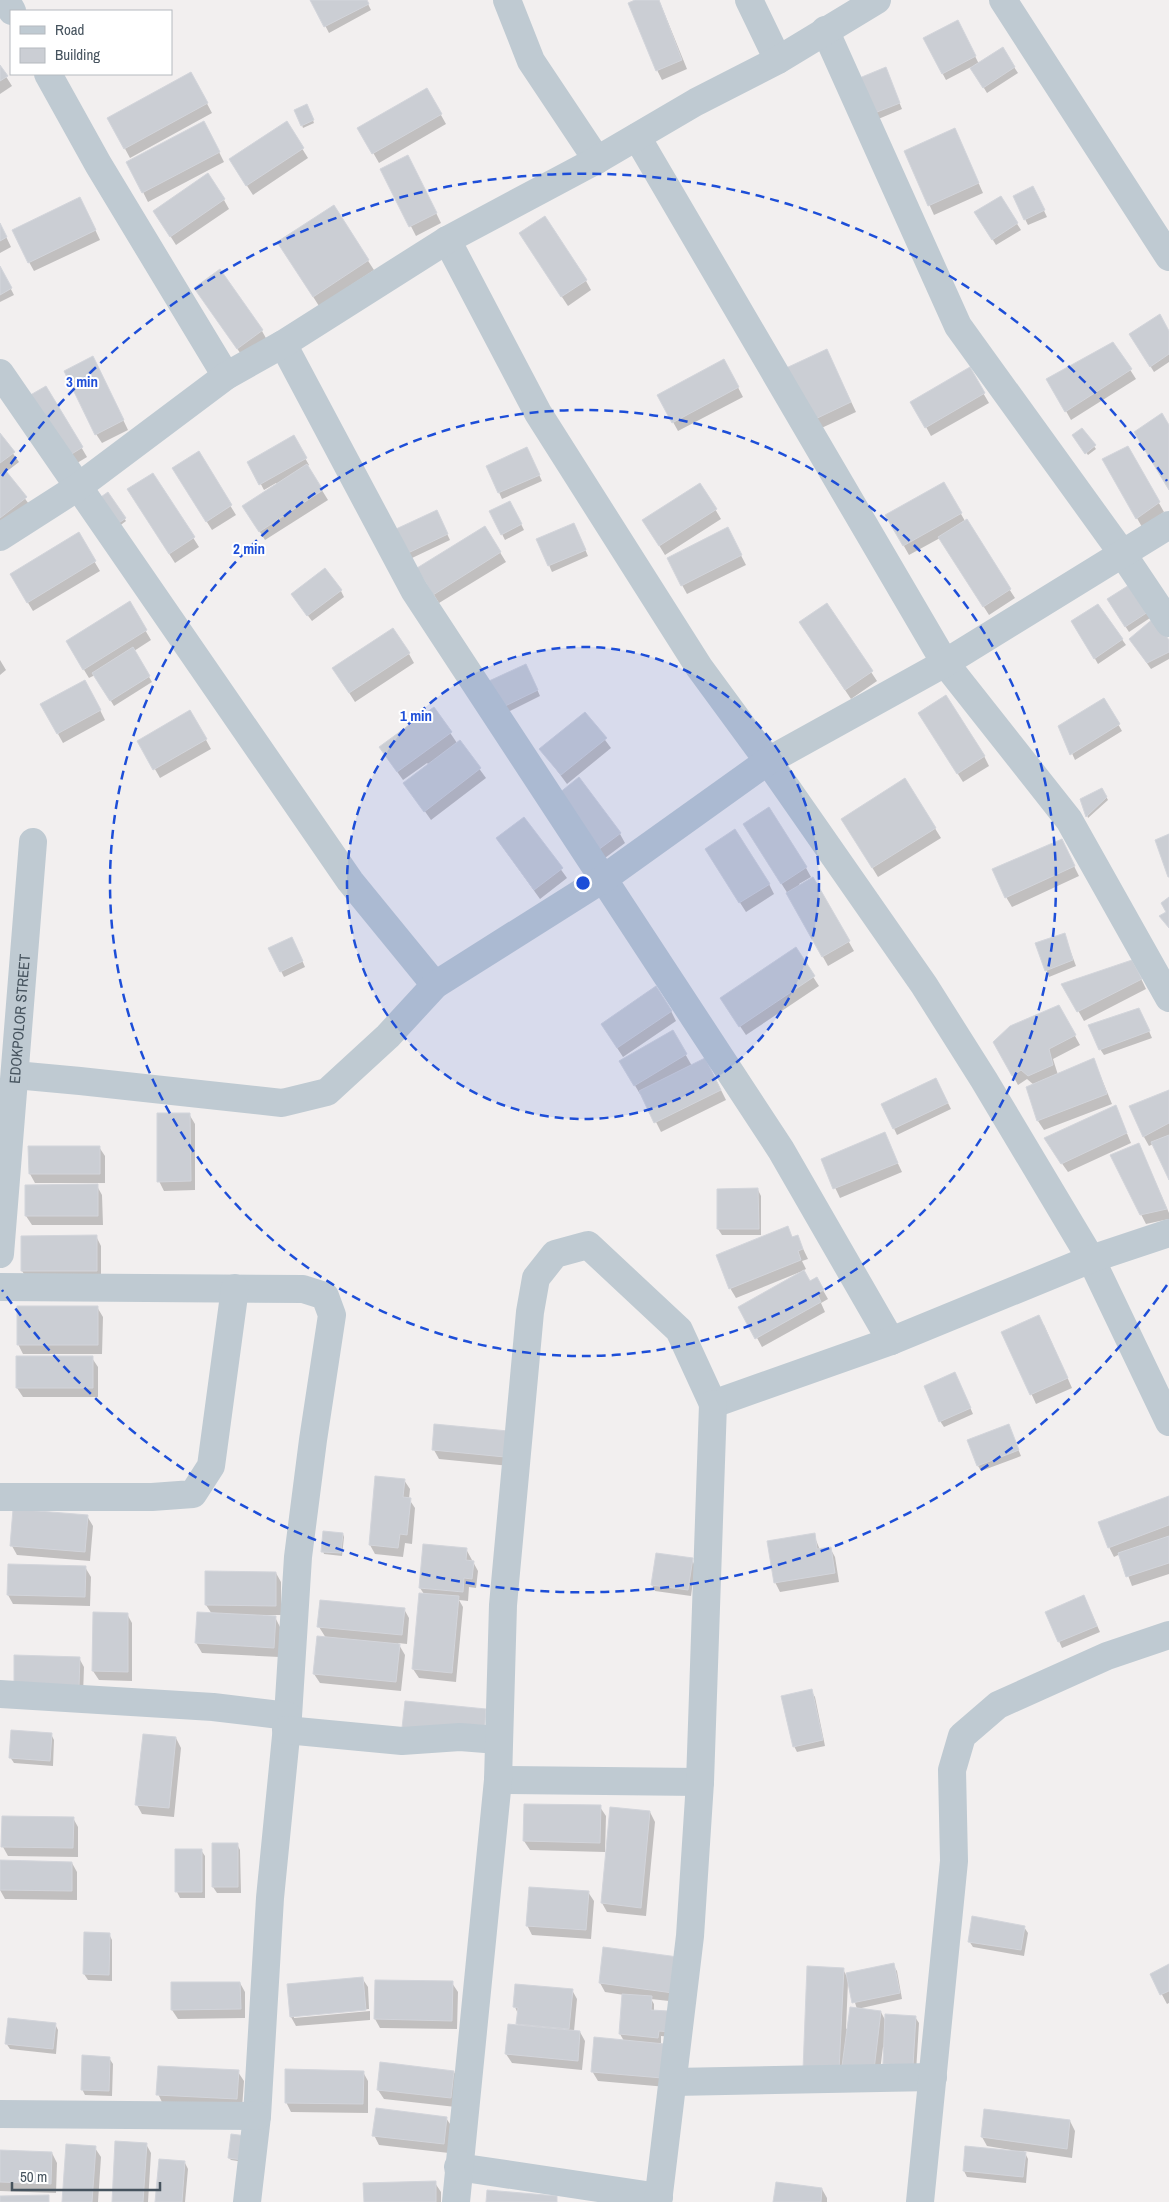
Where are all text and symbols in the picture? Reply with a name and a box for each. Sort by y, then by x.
legend [10,10,172,75]
text: Road [55,19,84,40]
text: Building [55,44,100,65]
text: 3 min [66,371,98,392]
text: 2 min [233,538,265,559]
text: 1 min [400,705,432,726]
centre of rings [574,874,592,892]
street label: EDOKPOLOR STREET [3,953,35,1084]
scale bar [12,2160,160,2192]
text: 50 m [20,2166,47,2187]

